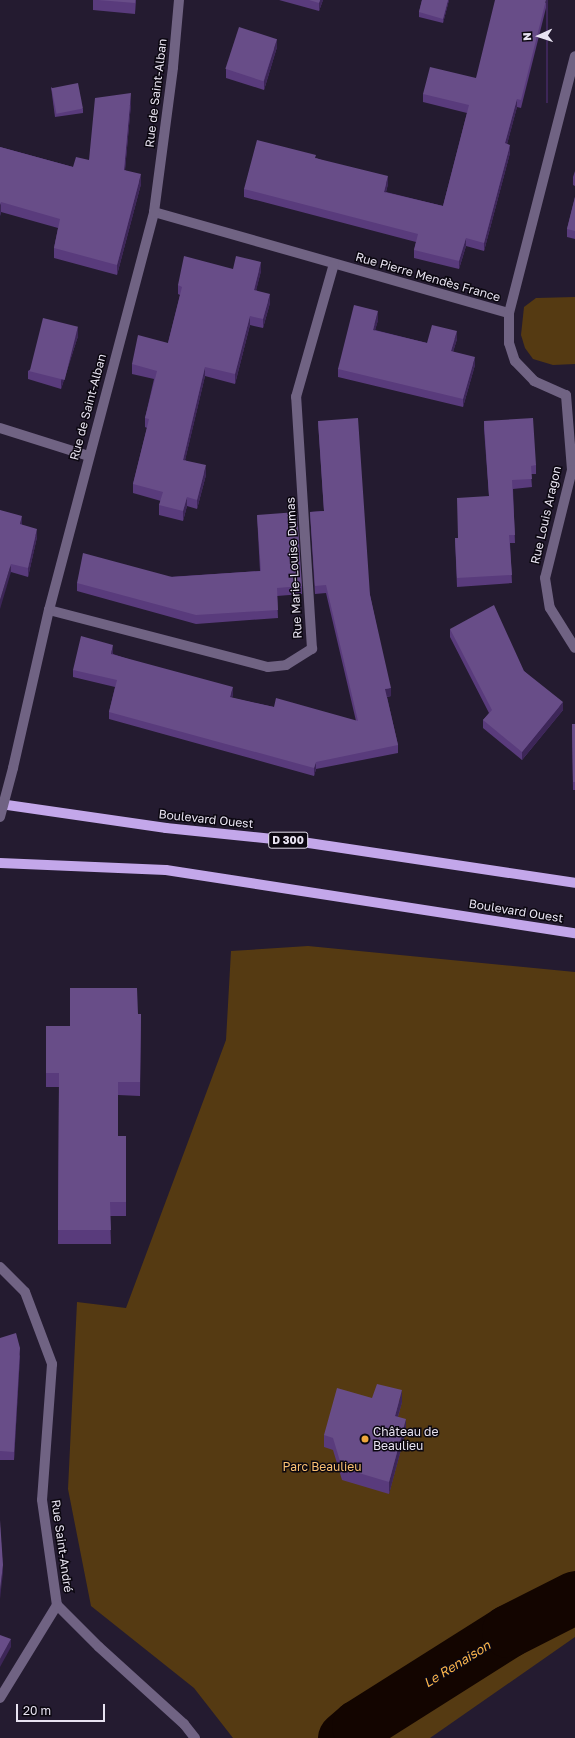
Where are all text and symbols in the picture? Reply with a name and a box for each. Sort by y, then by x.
north arrow [519,16,559,56]
text: N [520,32,533,41]
street label: Rue de Saint-Alban [142,38,170,148]
street label: Rue Pierre Mendès France [354,249,502,305]
street label: Rue de Saint-Alban [67,352,109,462]
street label: Rue Louis Aragon [528,465,564,565]
street label: Rue Marie-Louise Dumas [283,497,305,639]
street label: Boulevard Ouest [158,807,254,831]
road number: D 300 [268,831,308,849]
street label: Boulevard Ouest [468,896,564,926]
place label: Château de Beaulieu [373,1425,438,1453]
marker: Château de Beaulieu [360,1434,370,1444]
park label: Parc Beaulieu [283,1460,361,1474]
street label: Rue Saint-André [48,1499,76,1593]
water label: Le Renaison [421,1637,493,1691]
scale bar [18,1696,107,1722]
text: 20 m [23,1703,51,1718]

